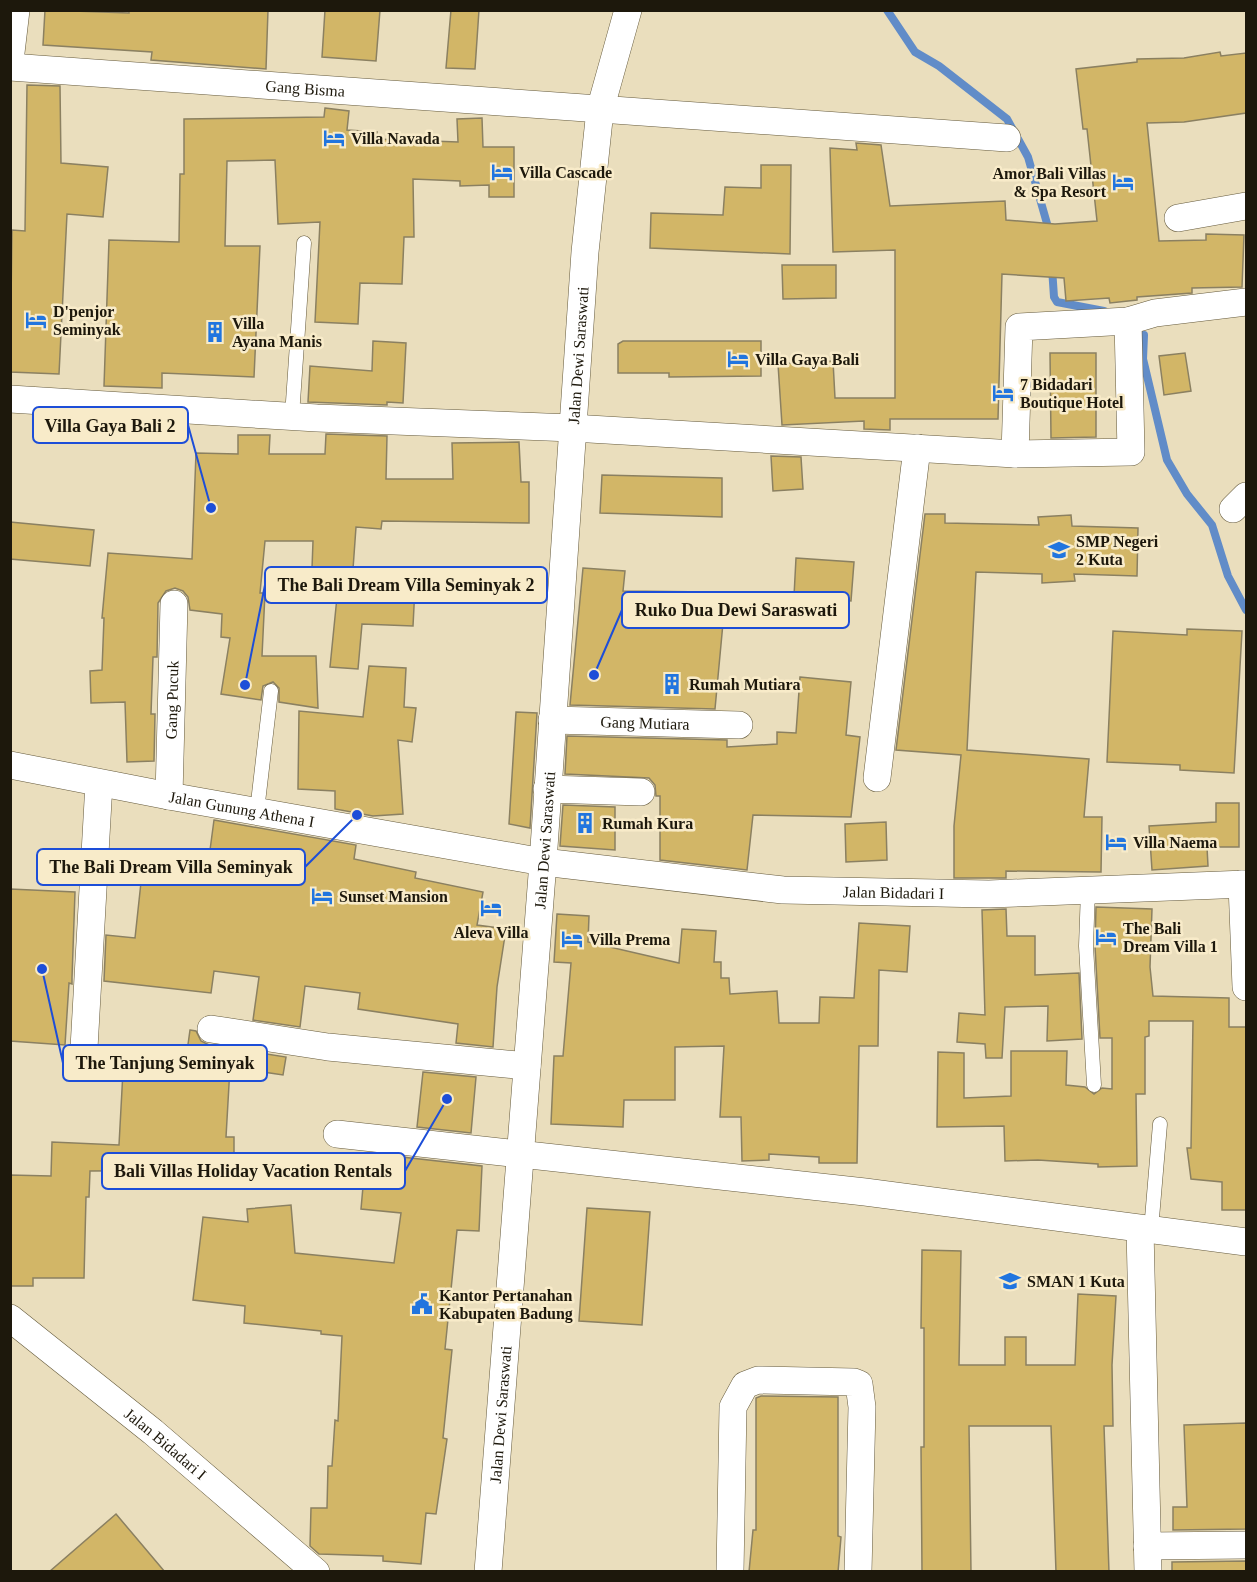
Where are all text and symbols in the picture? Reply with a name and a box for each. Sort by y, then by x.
street label: Gang Bisma [265,77,346,100]
hotel icon: Villa Navada [322,126,346,150]
place label: Villa Navada [351,130,440,147]
hotel icon: Villa Cascade [490,160,514,184]
place label: Villa Cascade [519,164,612,181]
place label: Amor Bali Villas & Spa Resort [993,165,1107,201]
hotel icon: Amor Bali Villas & Spa Resort [1111,170,1135,194]
street label: Jalan Dewi Saraswati [565,285,592,425]
place label: D'penjor Seminyak [53,303,121,339]
hotel icon: D'penjor Seminyak [24,308,48,332]
place label: Villa Ayana Manis [232,315,322,351]
building icon: Villa Ayana Manis [203,320,227,344]
hotel icon: Villa Gaya Bali [726,347,750,371]
place label: Villa Gaya Bali [755,351,860,369]
place label: 7 Bidadari Boutique Hotel [1020,376,1124,412]
hotel icon: 7 Bidadari Boutique Hotel [991,381,1015,405]
callout: Villa Gaya Bali 2 [33,407,188,443]
text: Villa Gaya Bali 2 [45,416,175,436]
place label: SMP Negeri 2 Kuta [1076,533,1159,568]
school or university icon: SMP Negeri 2 Kuta [1047,538,1071,562]
callout: The Bali Dream Villa Seminyak 2 [265,567,547,603]
text: The Bali Dream Villa Seminyak 2 [277,575,535,595]
callout: Ruko Dua Dewi Saraswati [622,592,849,628]
text: Ruko Dua Dewi Saraswati [635,600,837,620]
street label: Gang Pucuk [162,660,182,740]
building icon: Rumah Mutiara [660,672,684,696]
place label: Rumah Mutiara [689,676,801,693]
street label: Gang Mutiara [600,713,690,733]
street label: Jalan Dewi Saraswati [531,770,558,910]
street label: Jalan Gunung Athena I [168,788,316,831]
building icon: Rumah Kura [573,811,597,835]
place label: Rumah Kura [602,815,693,832]
hotel icon: Villa Naema [1104,830,1128,854]
place label: Villa Naema [1133,834,1217,851]
callout: The Bali Dream Villa Seminyak [37,849,305,885]
text: The Bali Dream Villa Seminyak [49,857,293,877]
street label: Jalan Bidadari I [843,883,944,902]
hotel icon: Sunset Mansion [310,884,334,908]
place label: Sunset Mansion [339,888,448,905]
hotel icon: Aleva Villa [479,896,503,920]
place label: The Bali Dream Villa 1 [1123,920,1218,955]
place label: Aleva Villa [453,924,529,941]
hotel icon: The Bali Dream Villa 1 [1094,925,1118,949]
hotel icon: Villa Prema [560,927,584,951]
place label: Villa Prema [589,931,670,948]
callout: The Tanjung Seminyak [63,1045,267,1081]
text: The Tanjung Seminyak [75,1053,255,1073]
callout: Bali Villas Holiday Vacation Rentals [102,1153,405,1189]
text: Bali Villas Holiday Vacation Rentals [114,1161,392,1181]
school or university icon: SMAN 1 Kuta [998,1269,1022,1293]
place label: SMAN 1 Kuta [1027,1273,1125,1290]
place label: Kantor Pertanahan Kabupaten Badung [439,1287,573,1323]
public building icon: Kantor Pertanahan Kabupaten Badung [410,1292,434,1316]
street label: Jalan Dewi Saraswati [487,1345,515,1484]
street label: Jalan Bidadari I [121,1405,210,1483]

